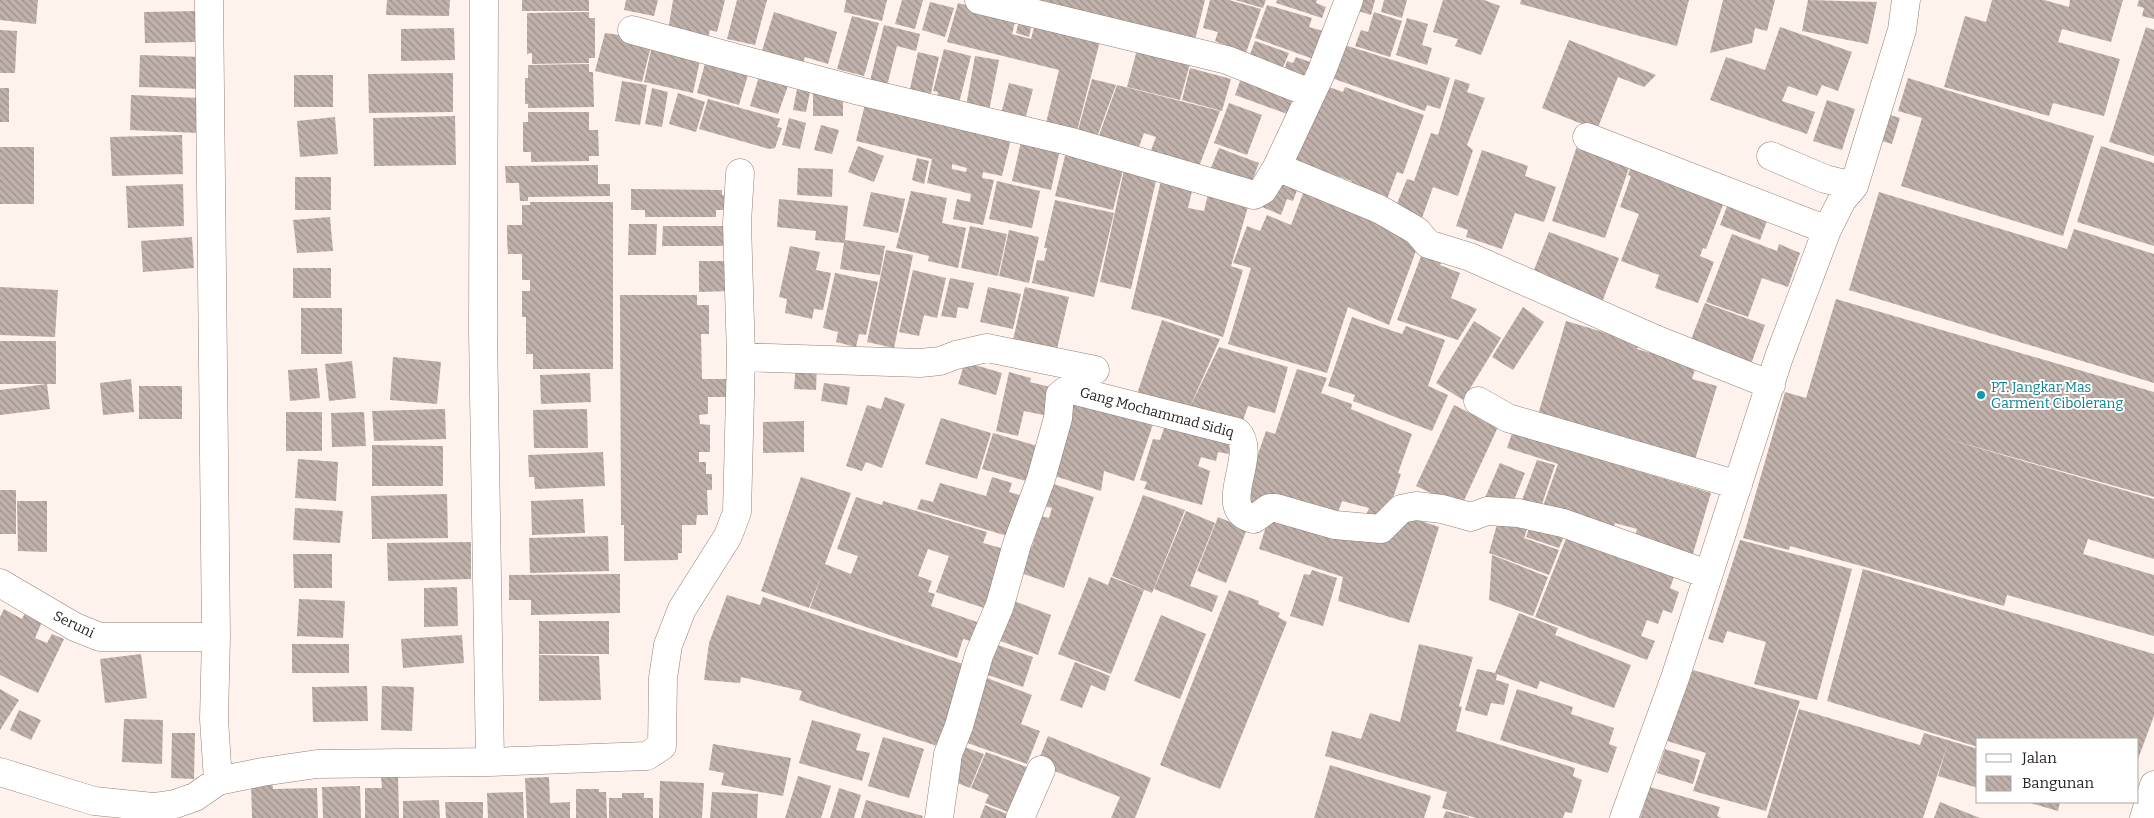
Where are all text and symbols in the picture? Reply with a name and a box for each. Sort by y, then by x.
place label: PT. Jangkar Mas Garment Cibolerang [1991,379,2123,412]
street label: Gang Mochammad Sidiq [1078,384,1236,441]
marker: PT. Jangkar Mas Garment Cibolerang [1975,389,1987,401]
street label: Seruni [50,607,97,642]
legend [1976,738,2139,803]
text: Jalan [2021,749,2057,767]
text: Bangunan [2022,774,2094,792]

